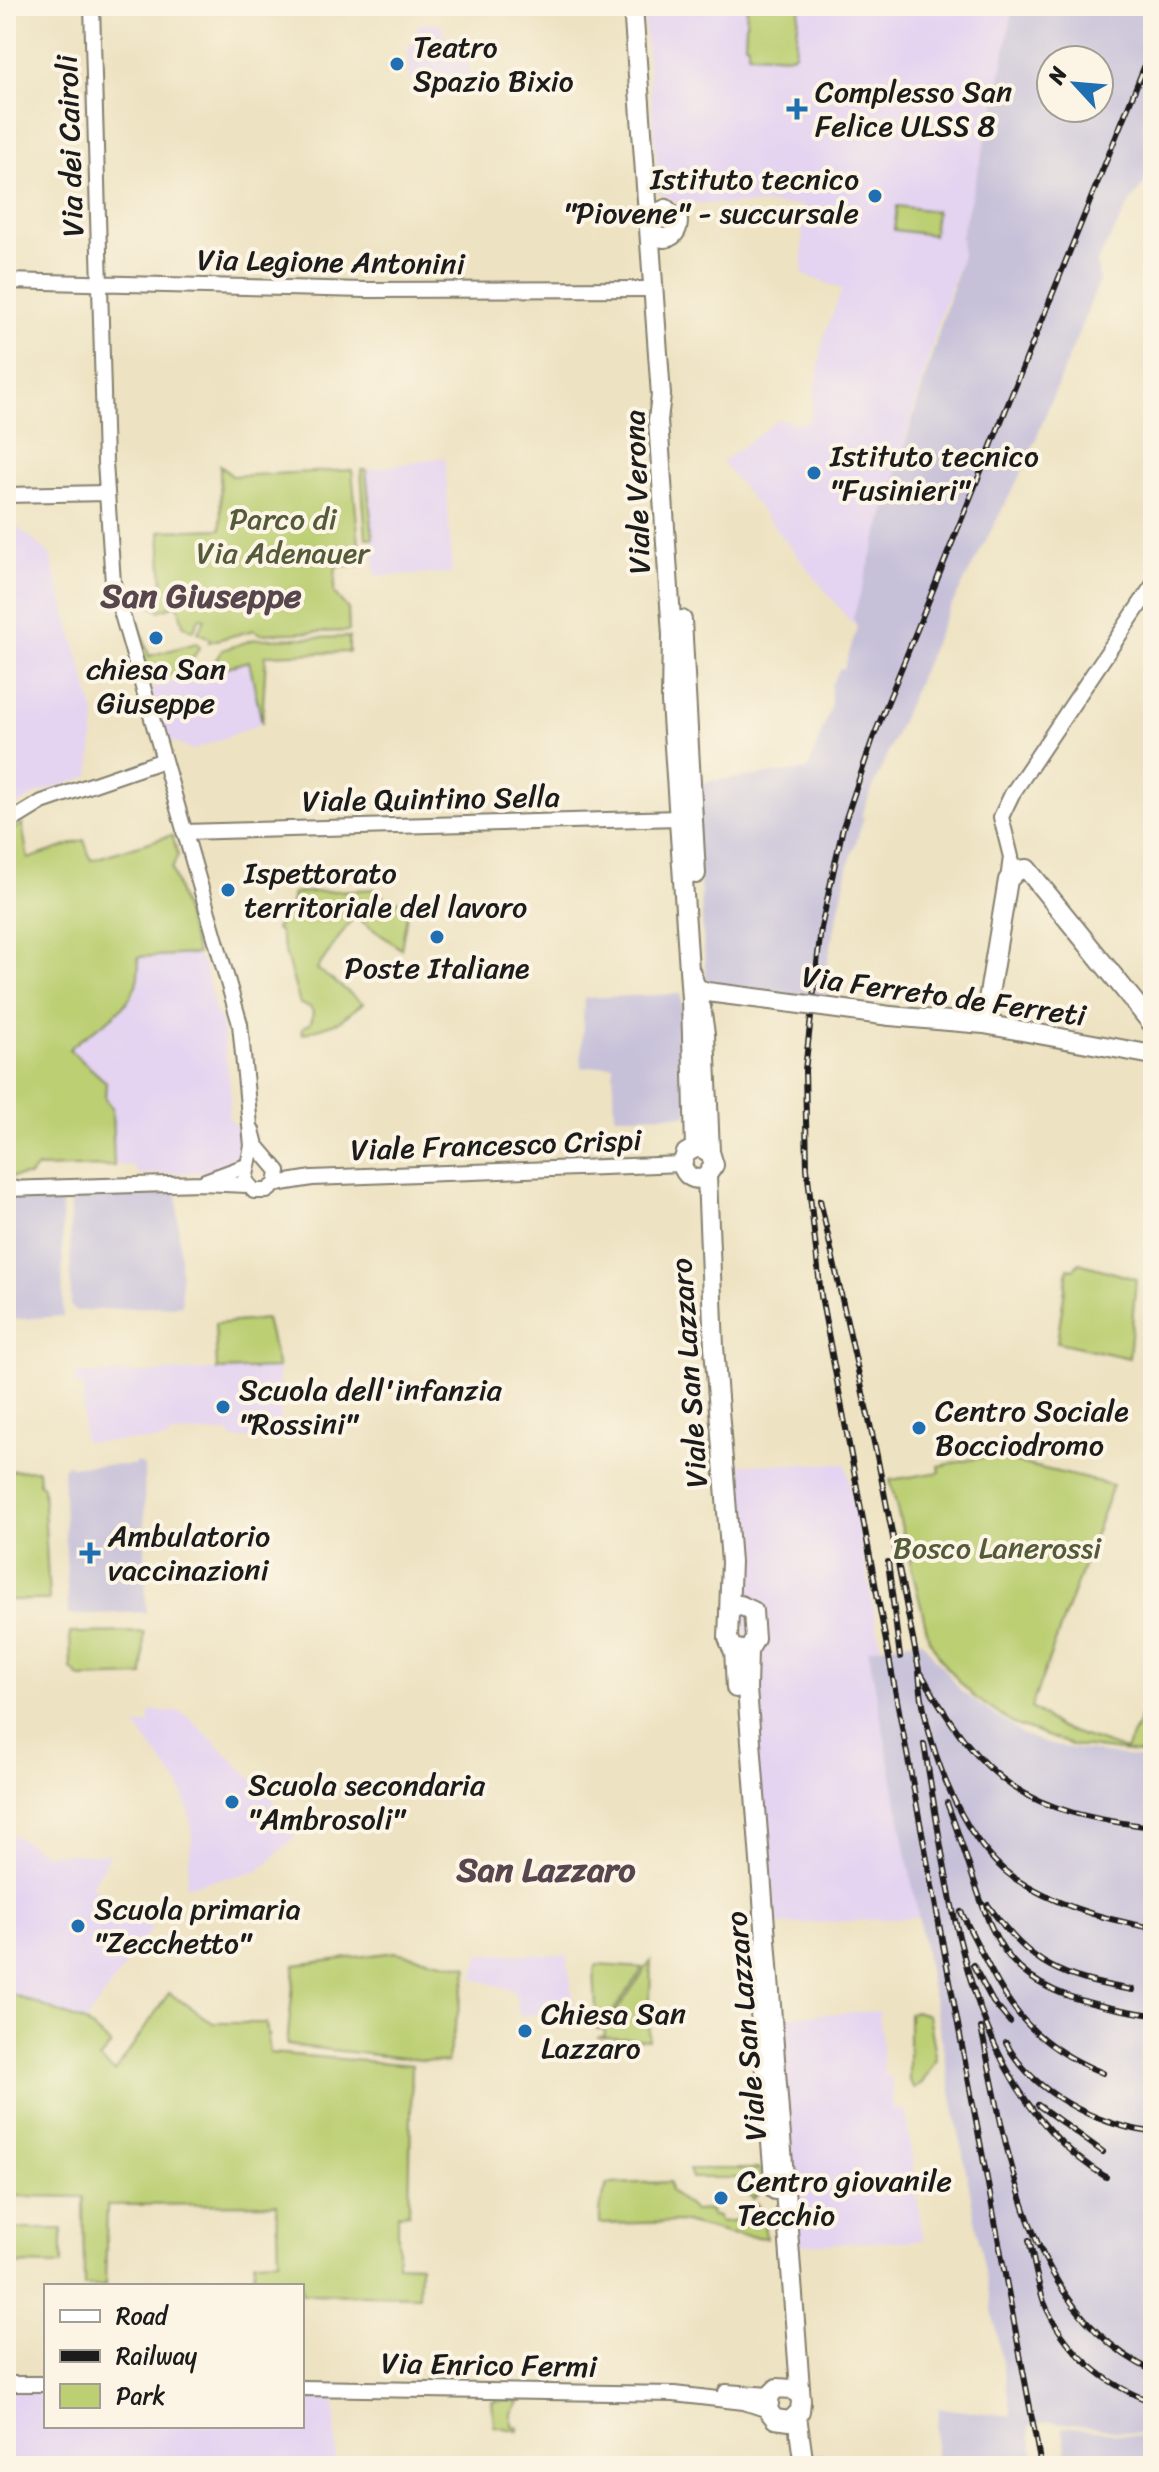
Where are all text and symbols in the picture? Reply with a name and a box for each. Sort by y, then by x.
place label: Teatro Spazio Bixio [413,20,574,108]
north arrow [1035,44,1115,124]
street label: Via dei Cairoli [40,53,100,238]
marker: Teatro Spazio Bixio [388,55,406,73]
text: N [1036,59,1079,92]
place label: Complesso San Felice ULSS 8 [815,65,1012,153]
marker: Complesso San Felice ULSS 8 [786,98,808,120]
place label: Istituto tecnico "Piovene" - succursale [564,152,859,240]
marker: Istituto tecnico "Piovene" - succursale [866,187,884,205]
street label: Via Legione Antonini [197,233,466,291]
street label: Viale Verona [607,409,667,575]
place label: Istituto tecnico "Fusinieri" [829,429,1039,517]
marker: Istituto tecnico "Fusinieri" [805,464,823,482]
park label: Parco di Via Adenauer [197,492,371,580]
district label: San Giuseppe [100,566,302,626]
marker: chiesa San Giuseppe [147,629,165,647]
place label: chiesa San Giuseppe [86,642,226,730]
street label: Viale Quintino Sella [302,770,560,828]
place label: Ispettorato territoriale del lavoro [243,846,527,934]
marker: Ispettorato territoriale del lavoro [219,881,237,899]
marker: Poste Italiane [428,928,446,946]
place label: Poste Italiane [344,941,530,995]
street label: Via Ferreto de Ferreti [799,949,1090,1043]
street label: Viale Francesco Crispi [350,1113,644,1177]
street label: Viale San Lazzaro [654,1256,724,1490]
place label: Scuola dell'infanzia "Rossini" [239,1363,503,1451]
place label: Centro Sociale Bocciodromo [935,1384,1129,1472]
marker: Scuola dell'infanzia "Rossini" [214,1398,232,1416]
marker: Centro Sociale Bocciodromo [910,1419,928,1437]
place label: Ambulatorio vaccinazioni [107,1509,270,1597]
park label: Bosco Lanerossi [893,1521,1102,1575]
marker: Ambulatorio vaccinazioni [79,1542,101,1564]
place label: Scuola secondaria "Ambrosoli" [248,1758,486,1846]
marker: Scuola secondaria "Ambrosoli" [223,1793,241,1811]
district label: San Lazzaro [456,1840,636,1900]
place label: Scuola primaria "Zecchetto" [94,1882,301,1970]
street label: Viale San Lazzaro [709,1909,783,2143]
marker: Scuola primaria "Zecchetto" [69,1917,87,1935]
place label: Chiesa San Lazzaro [541,1987,686,2075]
marker: Chiesa San Lazzaro [516,2022,534,2040]
place label: Centro giovanile Tecchio [737,2154,952,2242]
marker: Centro giovanile Tecchio [712,2189,730,2207]
legend [44,2284,304,2428]
text: Road [116,2295,170,2337]
text: Railway [116,2335,198,2377]
street label: Via Enrico Fermi [381,2336,598,2394]
text: Park [116,2375,165,2417]

